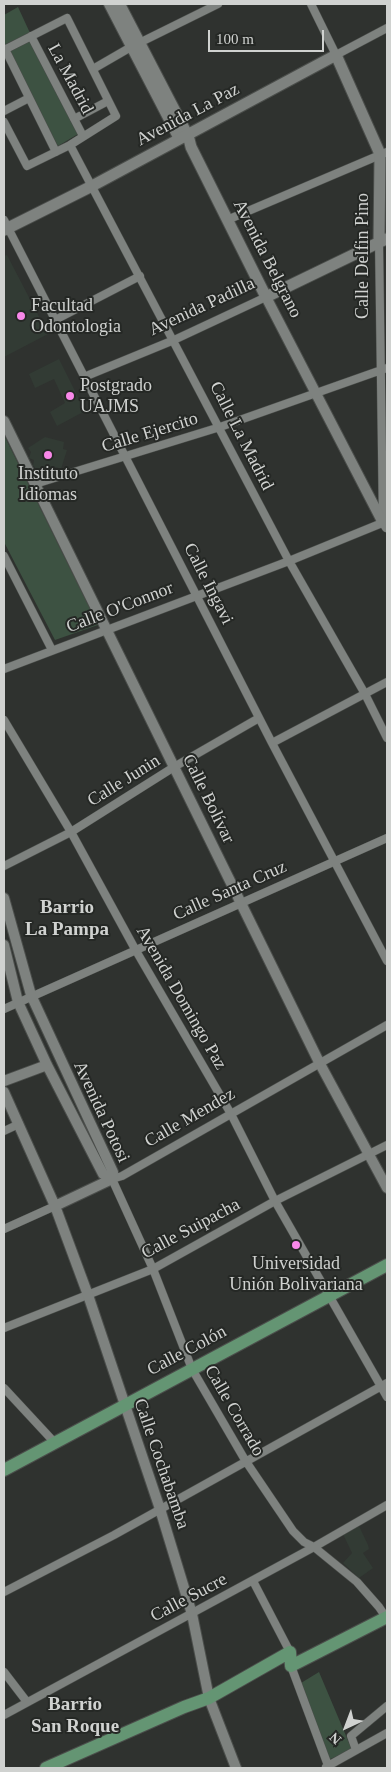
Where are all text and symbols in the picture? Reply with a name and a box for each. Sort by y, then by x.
scale bar [211,20,327,52]
text: 100 m [216,31,254,47]
street label: La Madrid [43,40,97,118]
street label: Avenida La Paz [133,79,243,151]
street label: Calle Delfin Pino [352,193,374,319]
street label: Avenida Belgrano [228,196,306,322]
street label: Avenida Padilla [146,273,258,341]
place label: Facultad Odontologia [31,295,121,338]
marker: Facultad Odontologia [15,310,27,322]
place label: Postgrado UAJMS [80,375,152,418]
street label: Calle La Madrid [204,378,278,494]
marker: Postgrado UAJMS [64,390,76,402]
street label: Calle Ejercito [99,408,201,458]
marker: Instituto Idiomas [42,449,54,461]
place label: Instituto Idiomas [18,463,78,506]
street label: Calle Ingavi [178,540,238,628]
street label: Calle O'Connor [64,578,176,638]
street label: Calle Junin [84,750,164,812]
street label: Calle Bolívar [177,751,239,847]
street label: Calle Santa Cruz [170,856,290,926]
district label: Barrio La Pampa [25,897,109,941]
street label: Avenida Domingo Paz [131,922,231,1074]
street label: Avenida Potosi [68,1058,134,1166]
street label: Calle Mendez [141,1084,239,1152]
street label: Calle Suipacha [138,1194,244,1264]
marker: Universidad Unión Bolivariana [290,1239,302,1251]
place label: Universidad Unión Bolivariana [229,1253,363,1296]
street label: Calle Colón [144,1321,230,1381]
street label: Calle Corrado [199,1362,269,1460]
street label: Calle Cochabamba [129,1396,193,1532]
street label: Calle Sucre [147,1569,231,1627]
district label: Barrio San Roque [31,1694,119,1738]
north arrow [321,1702,371,1752]
text: N [327,1729,344,1747]

